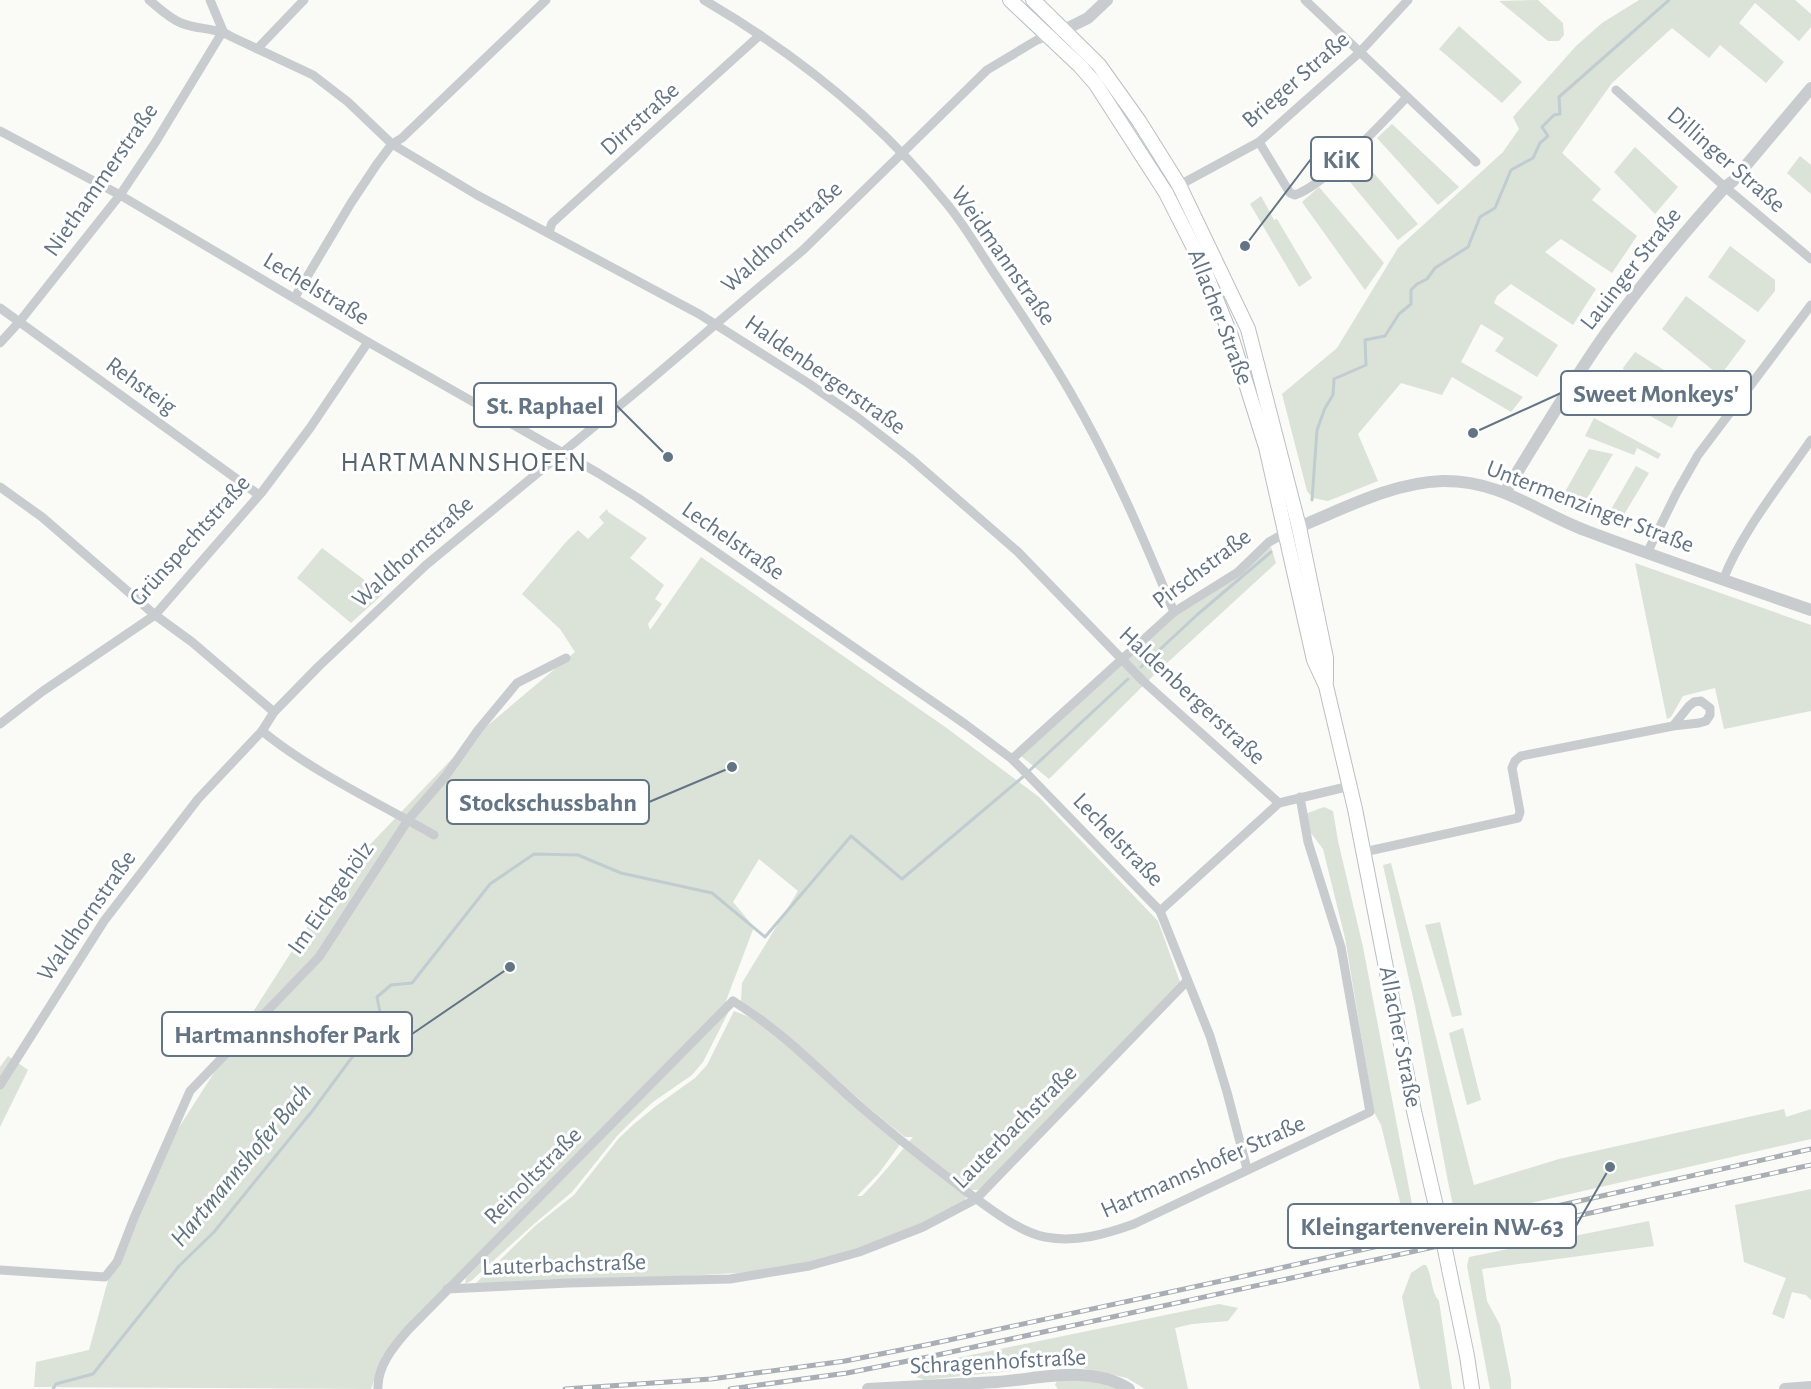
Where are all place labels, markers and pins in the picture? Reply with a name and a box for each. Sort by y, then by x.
callout: KiK [1311,137,1372,181]
callout: Sweet Monkeys' [1561,371,1751,415]
callout: St. Raphael [474,383,616,427]
callout: Stockschussbahn [447,780,649,824]
callout: Hartmannshofer Park [162,1012,412,1056]
callout: Kleingartenverein NW-63 [1288,1204,1576,1248]

